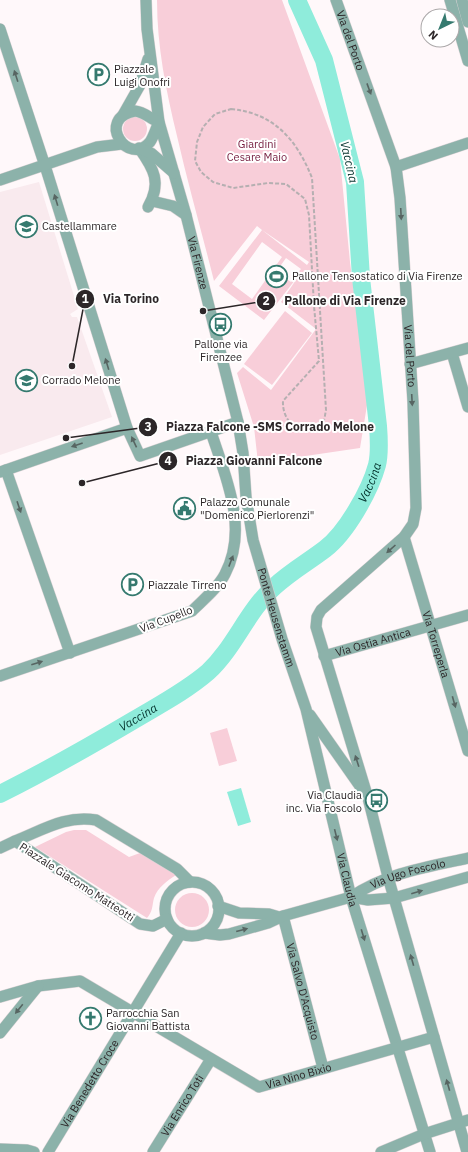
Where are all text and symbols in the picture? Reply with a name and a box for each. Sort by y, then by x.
north arrow [420,8,460,48]
street label: Via del Porto [333,9,368,72]
text: N [425,27,441,43]
parking icon: Piazzale Luigi Onofri [86,62,112,88]
place label: Piazzale Luigi Onofri [114,62,170,89]
one-way arrow [13,70,19,82]
one-way arrow [366,84,372,96]
park label: Giardini Cesare Maio [227,137,287,164]
water label: Vaccina [337,140,362,184]
one-way arrow [53,194,59,206]
one-way arrow [397,208,404,220]
school or university icon: Castellammare [13,213,39,239]
place label: Castellammare [42,219,117,233]
street label: Via Firenze [185,235,211,291]
sports icon: Pallone Tensostatico di Via Firenze [263,263,289,289]
place label: Pallone Tensostatico di Via Firenze [292,269,462,283]
callout: Via Torino [75,287,167,311]
callout: Pallone di Via Firenze [256,289,414,313]
text: 1 [81,291,89,306]
text: Via Torino [103,291,159,306]
text: 2 [262,293,270,308]
text: Pallone di Via Firenze [284,293,406,308]
bus stop icon: Pallone via Firenzee [208,311,234,337]
street label: Via del Porto [401,324,419,388]
place label: Pallone via Firenzee [194,337,248,364]
one-way arrow [104,358,110,370]
school or university icon: Corrado Melone [14,367,40,393]
place label: Corrado Melone [42,373,120,387]
one-way arrow [409,394,416,406]
callout: Piazza Falcone -SMS Corrado Melone [138,415,382,439]
text: 3 [144,419,152,434]
text: Piazza Falcone -SMS Corrado Melone [166,419,374,434]
one-way arrow [131,437,137,448]
one-way arrow [71,443,83,449]
callout: Piazza Giovanni Falcone [158,449,330,473]
text: 4 [164,453,172,468]
text: Piazza Giovanni Falcone [186,453,323,468]
water label: Vaccina [354,461,384,505]
public building icon: Palazzo Comunale "Domenico Pierlorenzi" [172,495,198,521]
place label: Palazzo Comunale "Domenico Pierlorenzi" [200,495,314,522]
one-way arrow [16,501,22,513]
one-way arrow [386,545,396,554]
one-way arrow [228,554,234,566]
street label: Ponte Heusenstamm [254,566,298,669]
parking icon: Piazzale Tirreno [119,572,145,598]
place label: Piazzale Tirreno [148,578,227,592]
street label: Via Cupello [138,603,194,635]
street label: Via Torreperla [419,609,453,680]
street label: Via Ostia Antica [334,625,412,659]
one-way arrow [31,660,43,666]
one-way arrow [451,697,457,709]
water label: Vaccina [116,700,160,734]
one-way arrow [354,754,360,766]
place label: Via Claudia inc. Via Foscolo [286,788,362,815]
bus stop icon: Via Claudia inc. Via Foscolo [364,788,390,814]
one-way arrow [334,829,340,841]
street label: Piazzale Giacomo Matteotti [17,840,137,924]
street label: Via Claudia [334,852,361,909]
street label: Via Ugo Foscolo [368,856,447,892]
one-way arrow [412,889,424,895]
one-way arrow [237,927,249,933]
one-way arrow [360,929,366,941]
street label: Via Salvo D'Acquisto [283,941,322,1041]
one-way arrow [409,954,415,966]
one-way arrow [15,1004,24,1015]
church icon: Parrocchia San Giovanni Battista [77,1006,103,1032]
place label: Parrocchia San Giovanni Battista [106,1006,190,1033]
street label: Via Benedetto Croce [57,1037,122,1130]
street label: Via Nino Bixio [264,1060,333,1092]
street label: Via Enrico Toti [158,1072,207,1139]
one-way arrow [445,1079,451,1091]

